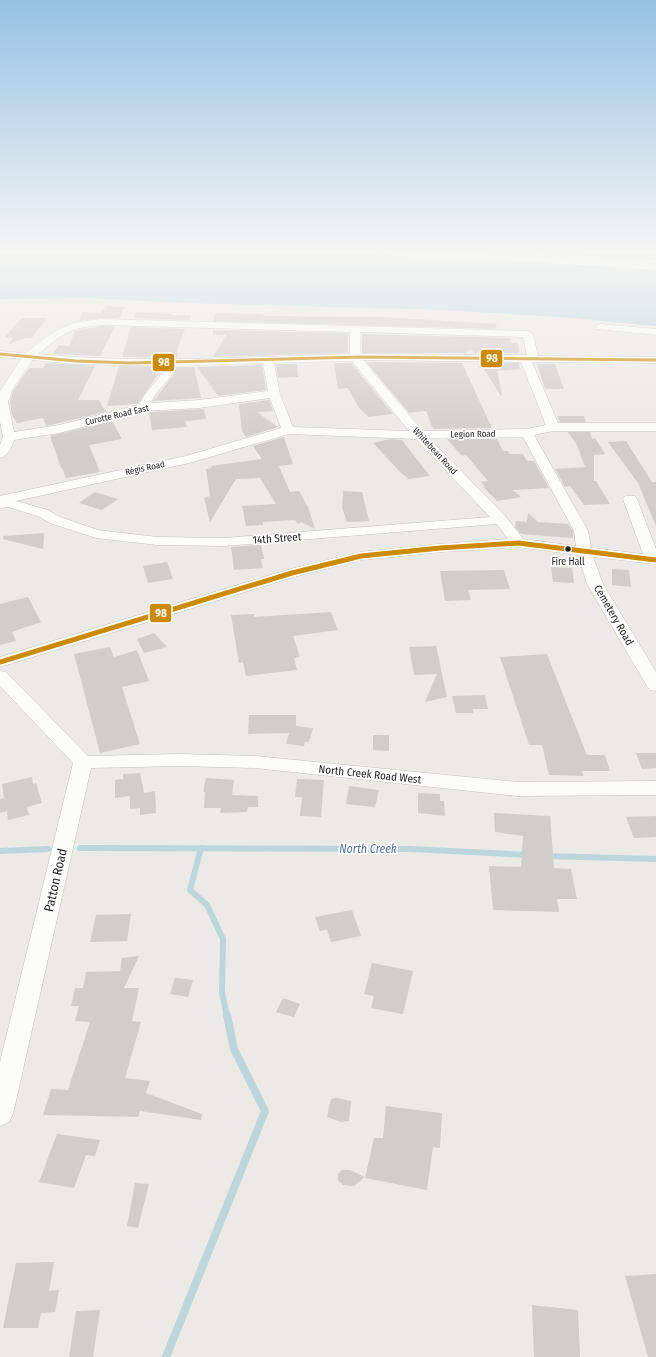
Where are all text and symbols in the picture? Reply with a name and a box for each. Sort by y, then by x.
line badge: 98 [480,349,503,368]
text: 98 [486,352,498,365]
line badge: 98 [152,353,175,372]
text: 98 [158,356,170,369]
street label: Curotte Road East [84,403,150,427]
street label: Whitebean Road [411,426,459,477]
street label: Legion Road [450,429,496,439]
street label: Régis Road [124,459,166,477]
street label: 14th Street [252,530,302,547]
marker: Fire Hall [563,544,573,554]
place label: Fire Hall [551,556,585,568]
street label: Cemetery Road [591,583,636,648]
line badge: 98 [149,603,172,623]
text: 98 [155,607,167,620]
street label: North Creek Road West [318,763,422,786]
water label: North Creek [339,842,397,856]
street label: Patton Road [41,847,70,913]

